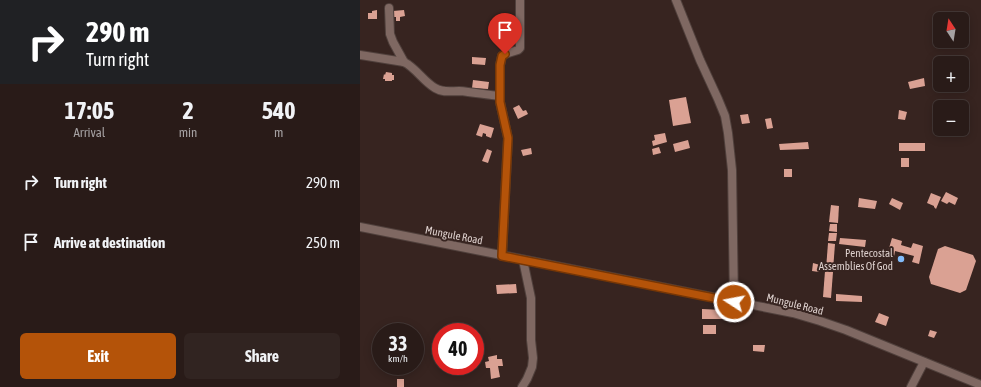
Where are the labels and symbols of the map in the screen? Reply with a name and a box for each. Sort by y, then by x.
north arrow [933,12,969,48]
pin [488,13,522,54]
street label: Mungule Road [424,224,484,246]
place label: Pentecostal Assemblies Of God [819,247,893,272]
marker: Pentecostal Assemblies Of God [896,254,906,264]
position arrow [713,281,755,323]
street label: Mungule Road [765,291,825,317]
speed limit sign: 40 [432,323,484,375]

